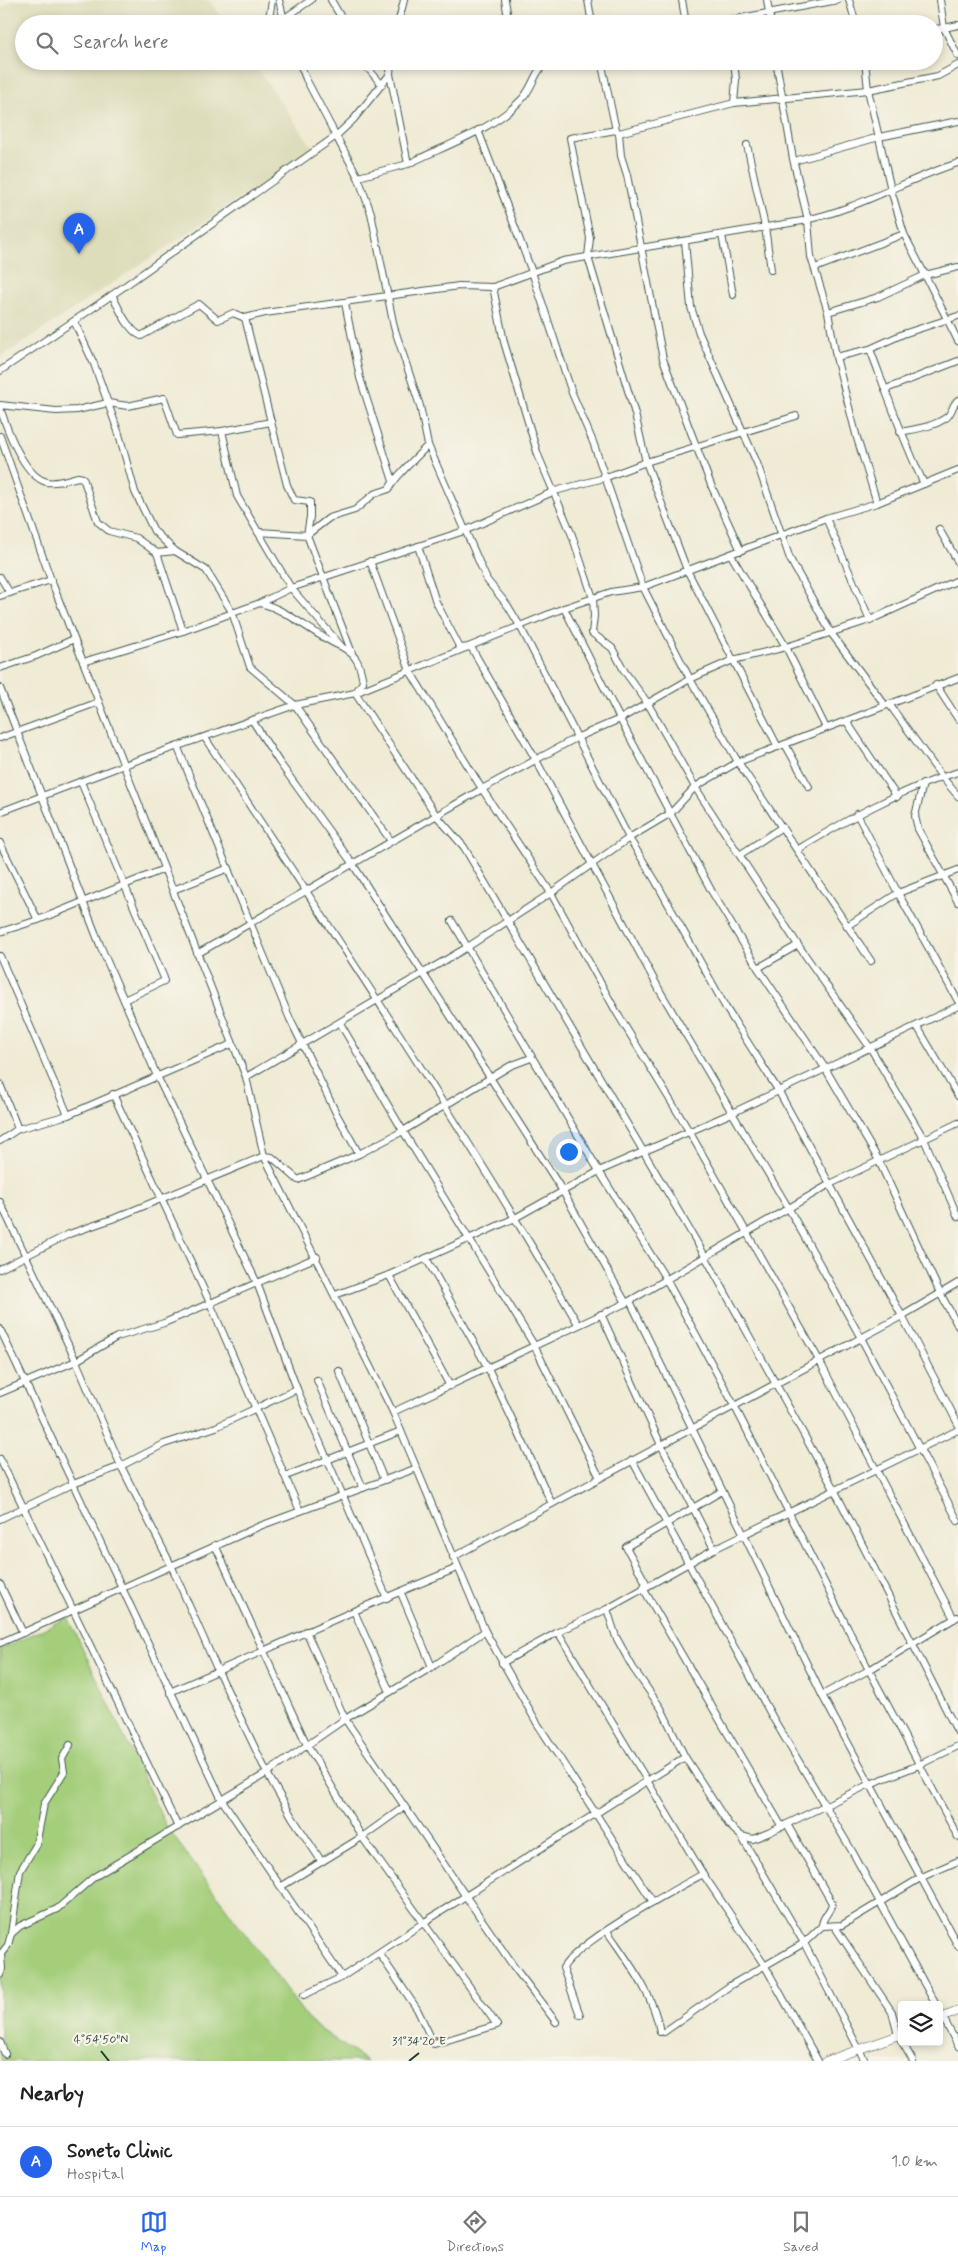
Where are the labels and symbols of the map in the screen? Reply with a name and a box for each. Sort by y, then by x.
pin: A [63,213,95,254]
your location [556,1139,582,1165]
text: 4°54'50"N [74,2032,128,2048]
text: 31°34'20"E [392,2034,446,2050]

